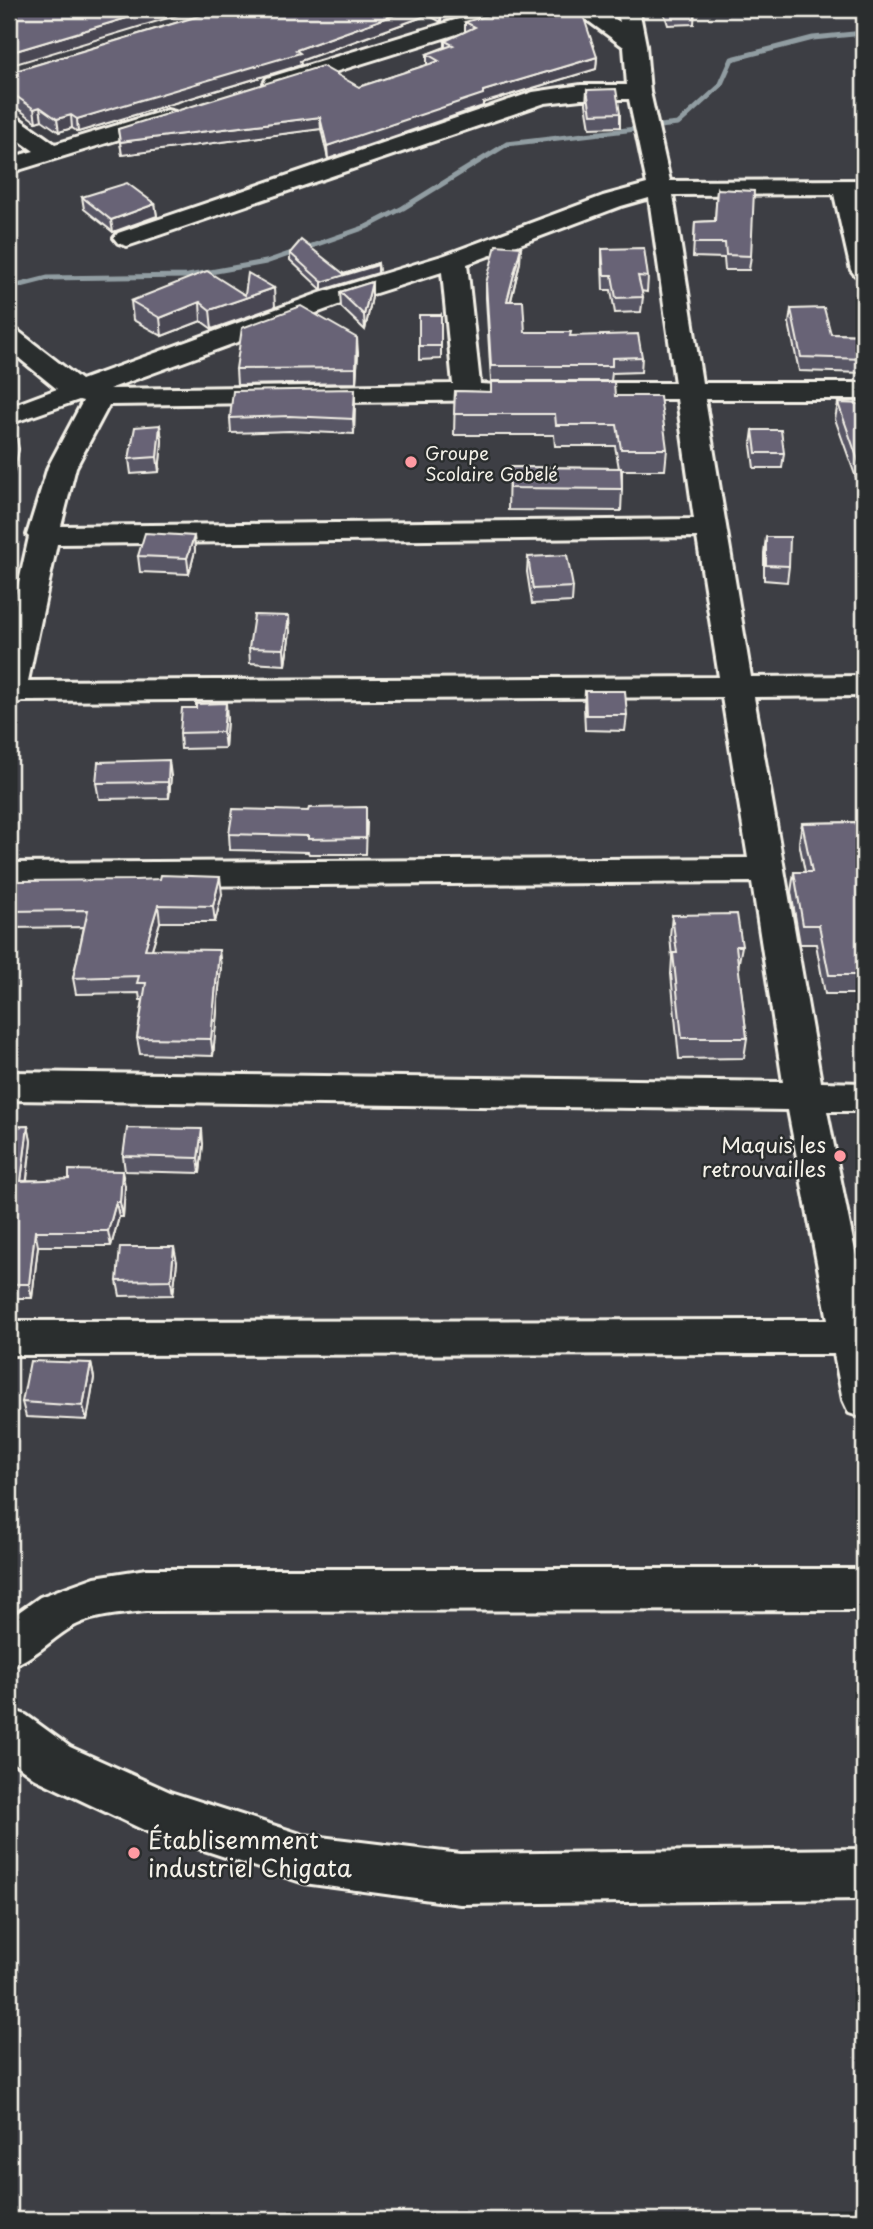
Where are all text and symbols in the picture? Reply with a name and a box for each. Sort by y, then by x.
place label: Groupe Scolaire Gobelé [425,439,558,487]
marker: Groupe Scolaire Gobelé [403,454,419,470]
place label: Maquis les retrouvailles [702,1128,826,1184]
marker: Maquis les retrouvailles [832,1148,848,1164]
place label: Établisemment industriel Chigata [148,1821,352,1885]
marker: Établisemment industriel Chigata [126,1845,142,1861]

